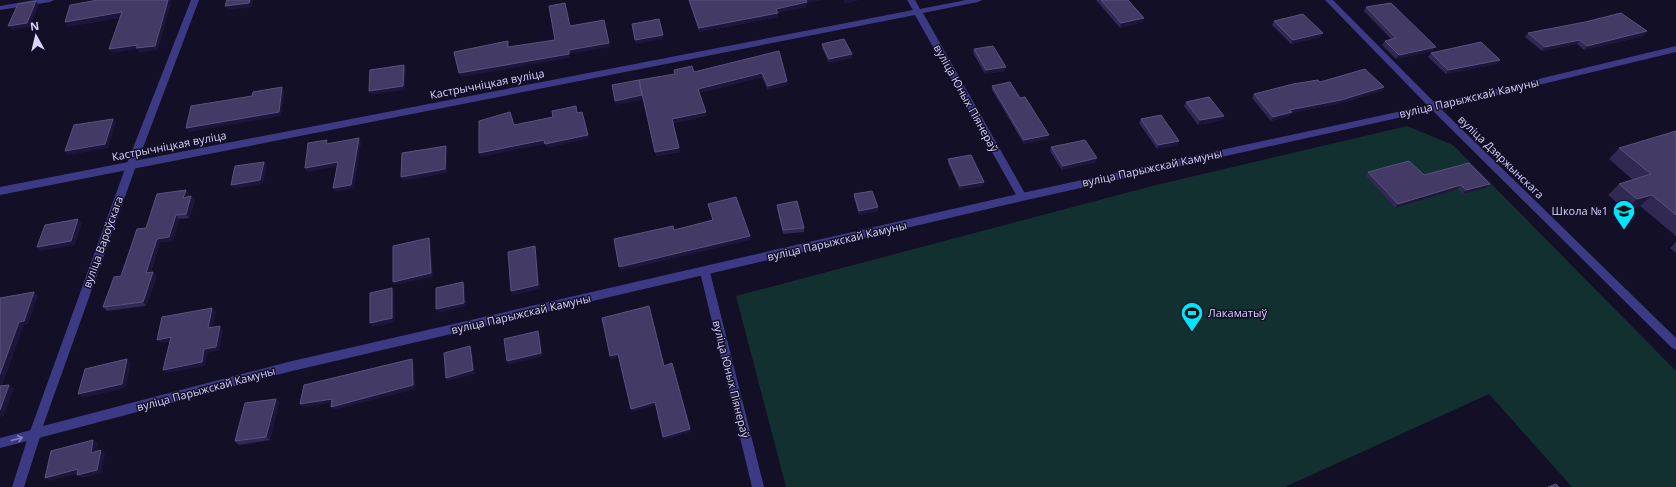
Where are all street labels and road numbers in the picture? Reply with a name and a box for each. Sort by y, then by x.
street label: вуліца Юных Піянераў [931,41,1002,155]
street label: Кастрычніцкая вуліца [428,65,545,102]
street label: вуліца Парыжскай Камуны [1398,74,1540,121]
street label: вуліца Дзяржынскага [1455,112,1548,202]
street label: Кастрычніцкая вуліца [110,127,227,164]
street label: вуліца Парыжскай Камуны [1080,145,1223,190]
street label: вуліца Вароўскага [79,194,126,290]
street label: вуліца Парыжскай Камуны [766,217,908,264]
street label: вуліца Парыжскай Камуны [450,290,592,337]
street label: вуліца Юных Піянераў [710,319,753,440]
street label: вуліца Парыжскай Камуны [135,363,277,414]

